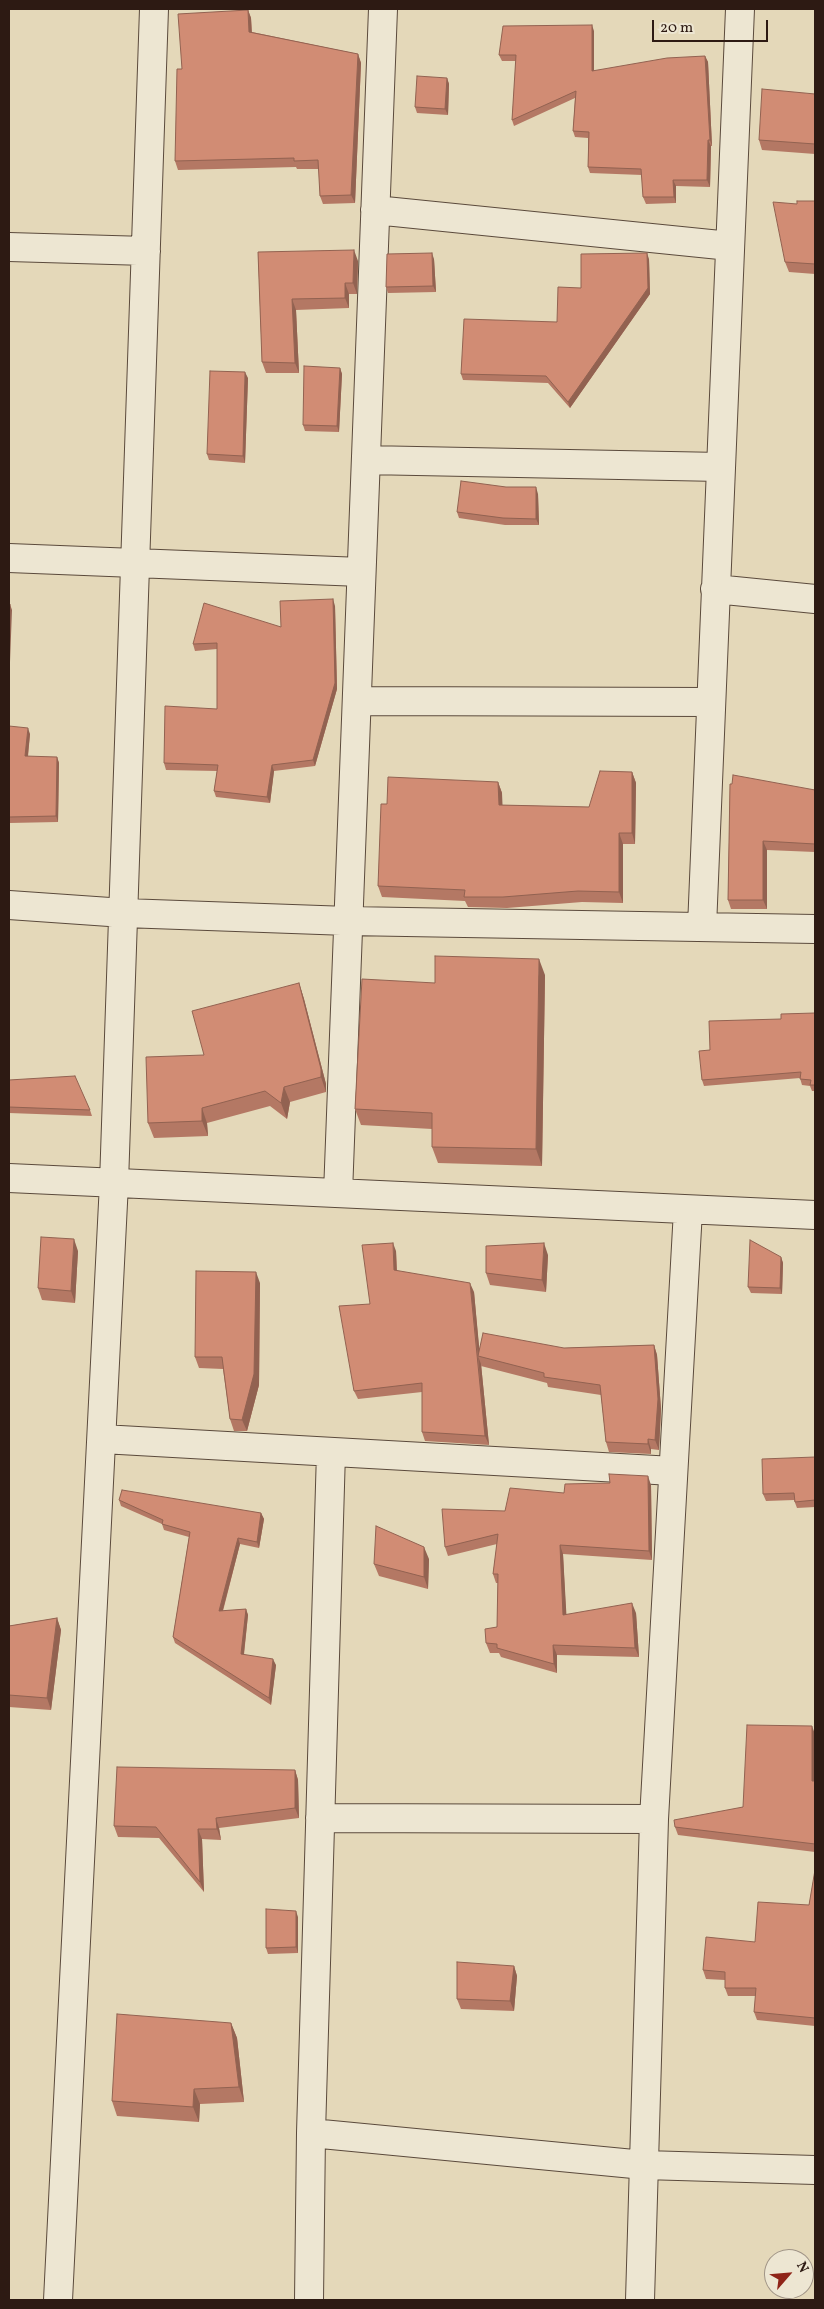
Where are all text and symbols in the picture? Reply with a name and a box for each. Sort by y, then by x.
scale bar [654,10,770,42]
text: 20 m [660,18,693,39]
north arrow [764,2249,814,2299]
text: N [791,2259,813,2276]

